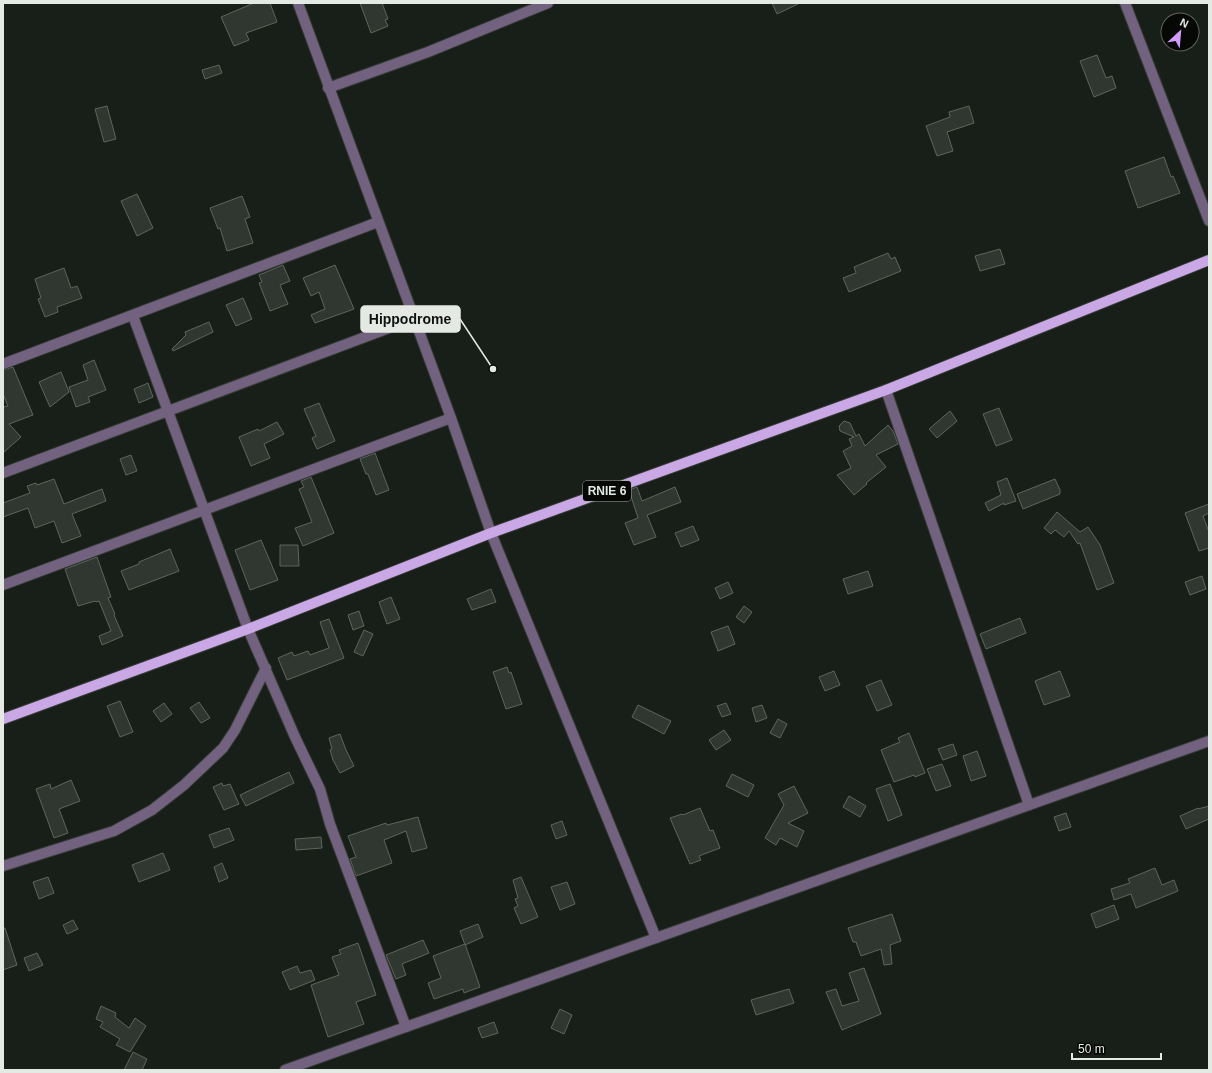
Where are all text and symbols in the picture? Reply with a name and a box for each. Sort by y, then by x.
north arrow [1160,12,1200,52]
text: N [1178,16,1191,30]
callout: Hippodrome [361,306,460,332]
text: Hippodrome [369,311,451,327]
road number: RNIE 6 [583,481,631,501]
scale bar [1072,1035,1161,1061]
text: 50 m [1078,1042,1105,1056]

